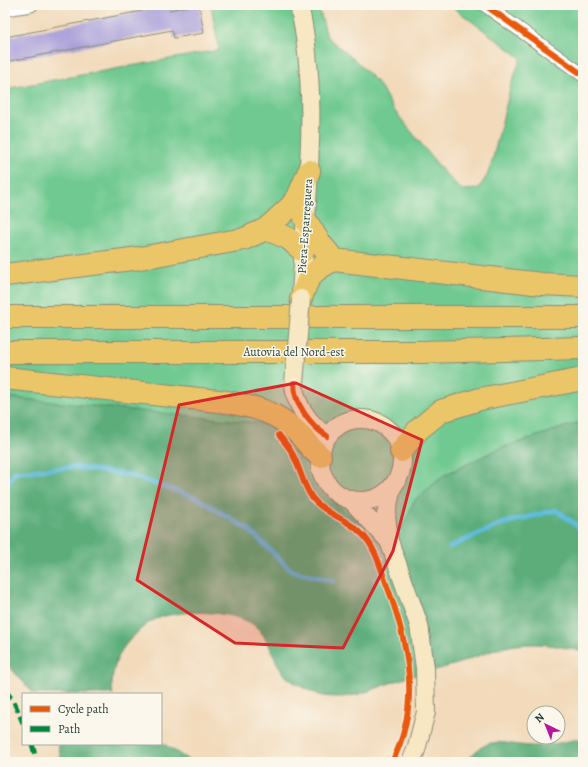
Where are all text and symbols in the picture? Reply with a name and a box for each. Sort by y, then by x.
street label: Piera-Esparreguera [294,177,316,274]
street label: Autovia del Nord-est [243,344,344,360]
legend [22,693,162,745]
text: Cycle path [58,701,109,717]
north arrow [526,705,566,745]
text: N [531,710,548,726]
text: Path [58,721,81,737]

